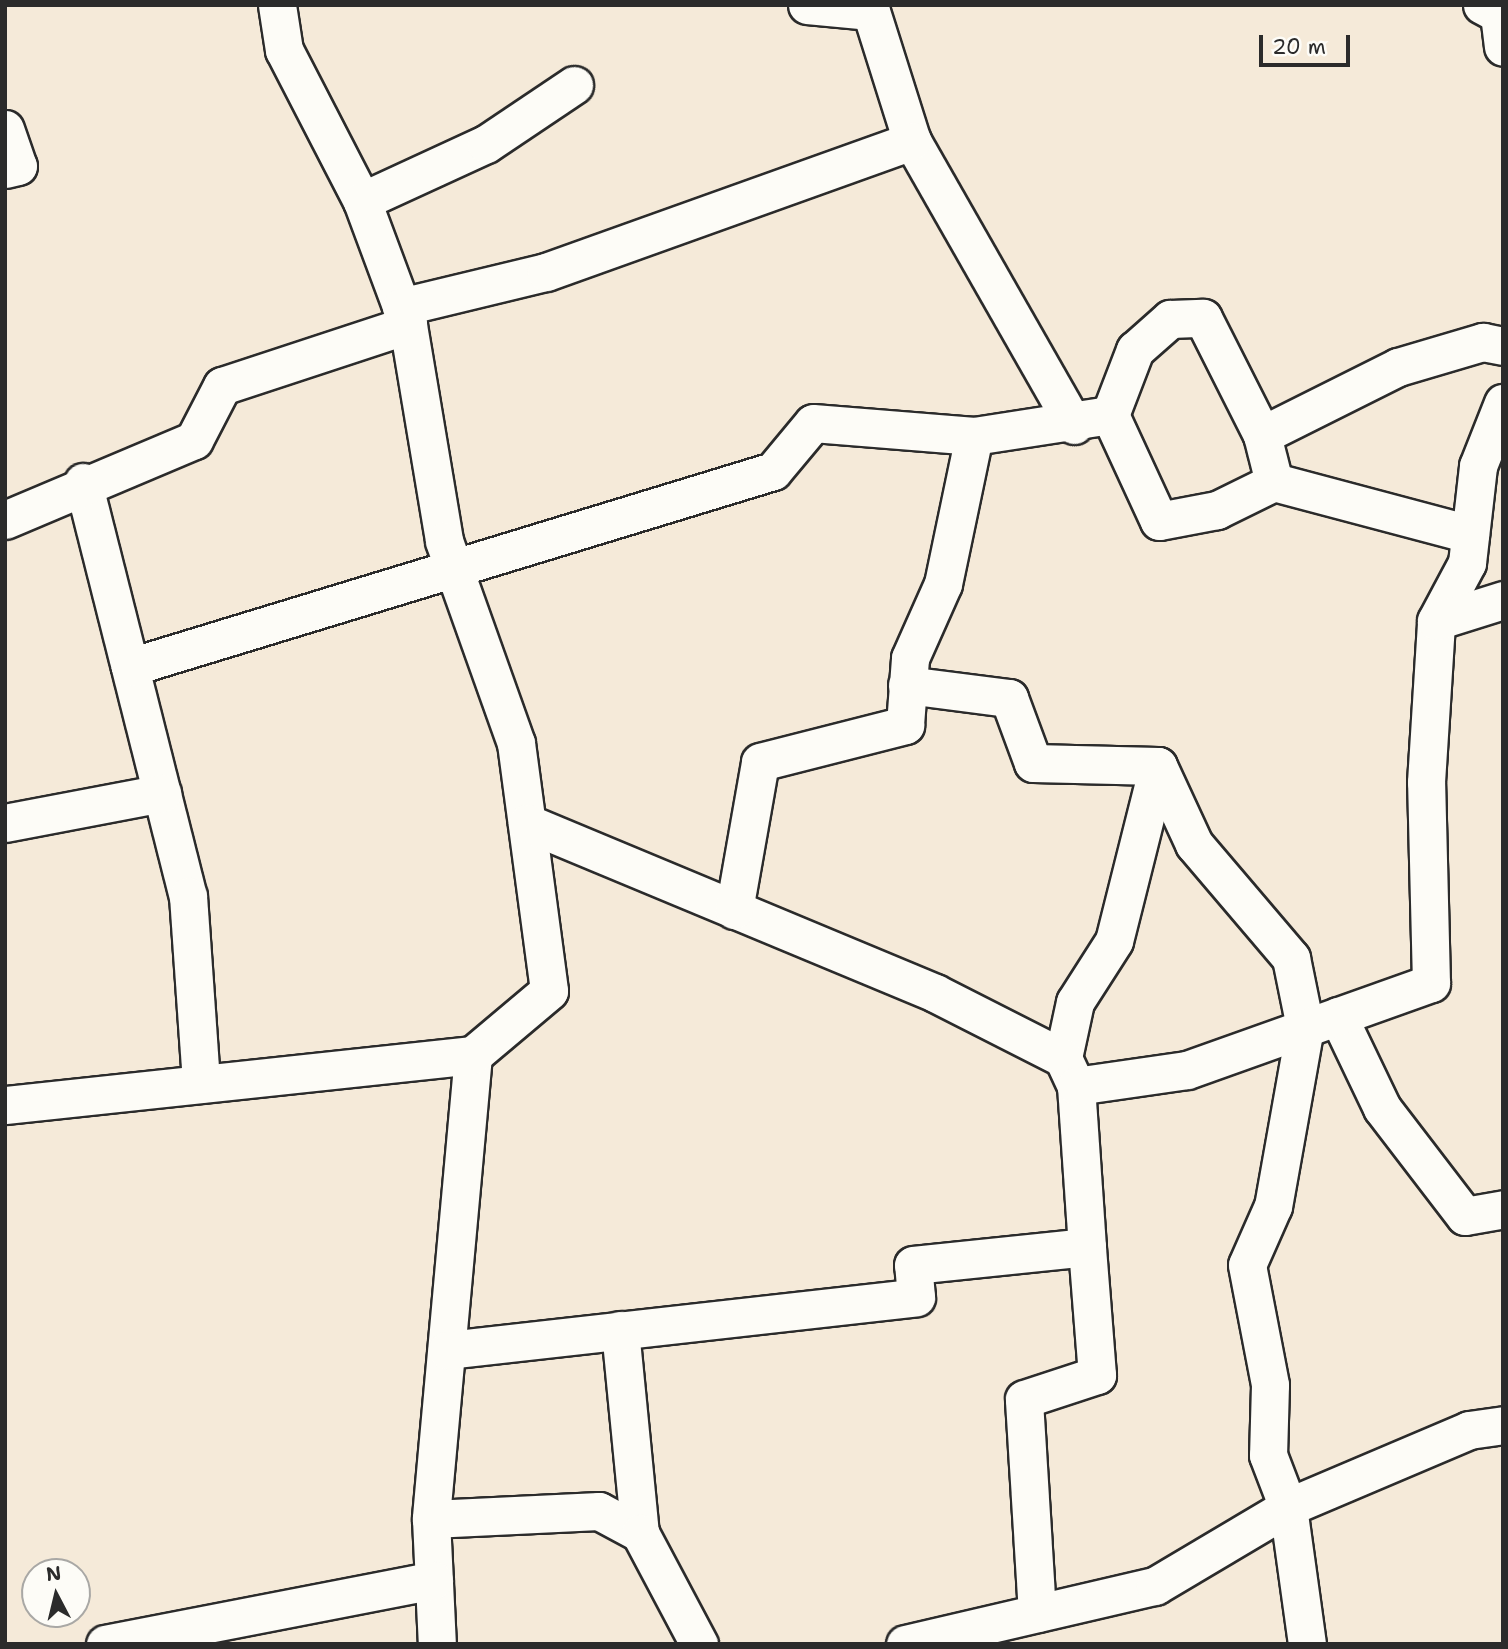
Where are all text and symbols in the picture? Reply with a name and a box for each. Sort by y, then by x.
scale bar [1263,21,1354,65]
text: 20 m [1272,33,1326,61]
north arrow [21,1558,91,1628]
text: N [45,1560,63,1587]

